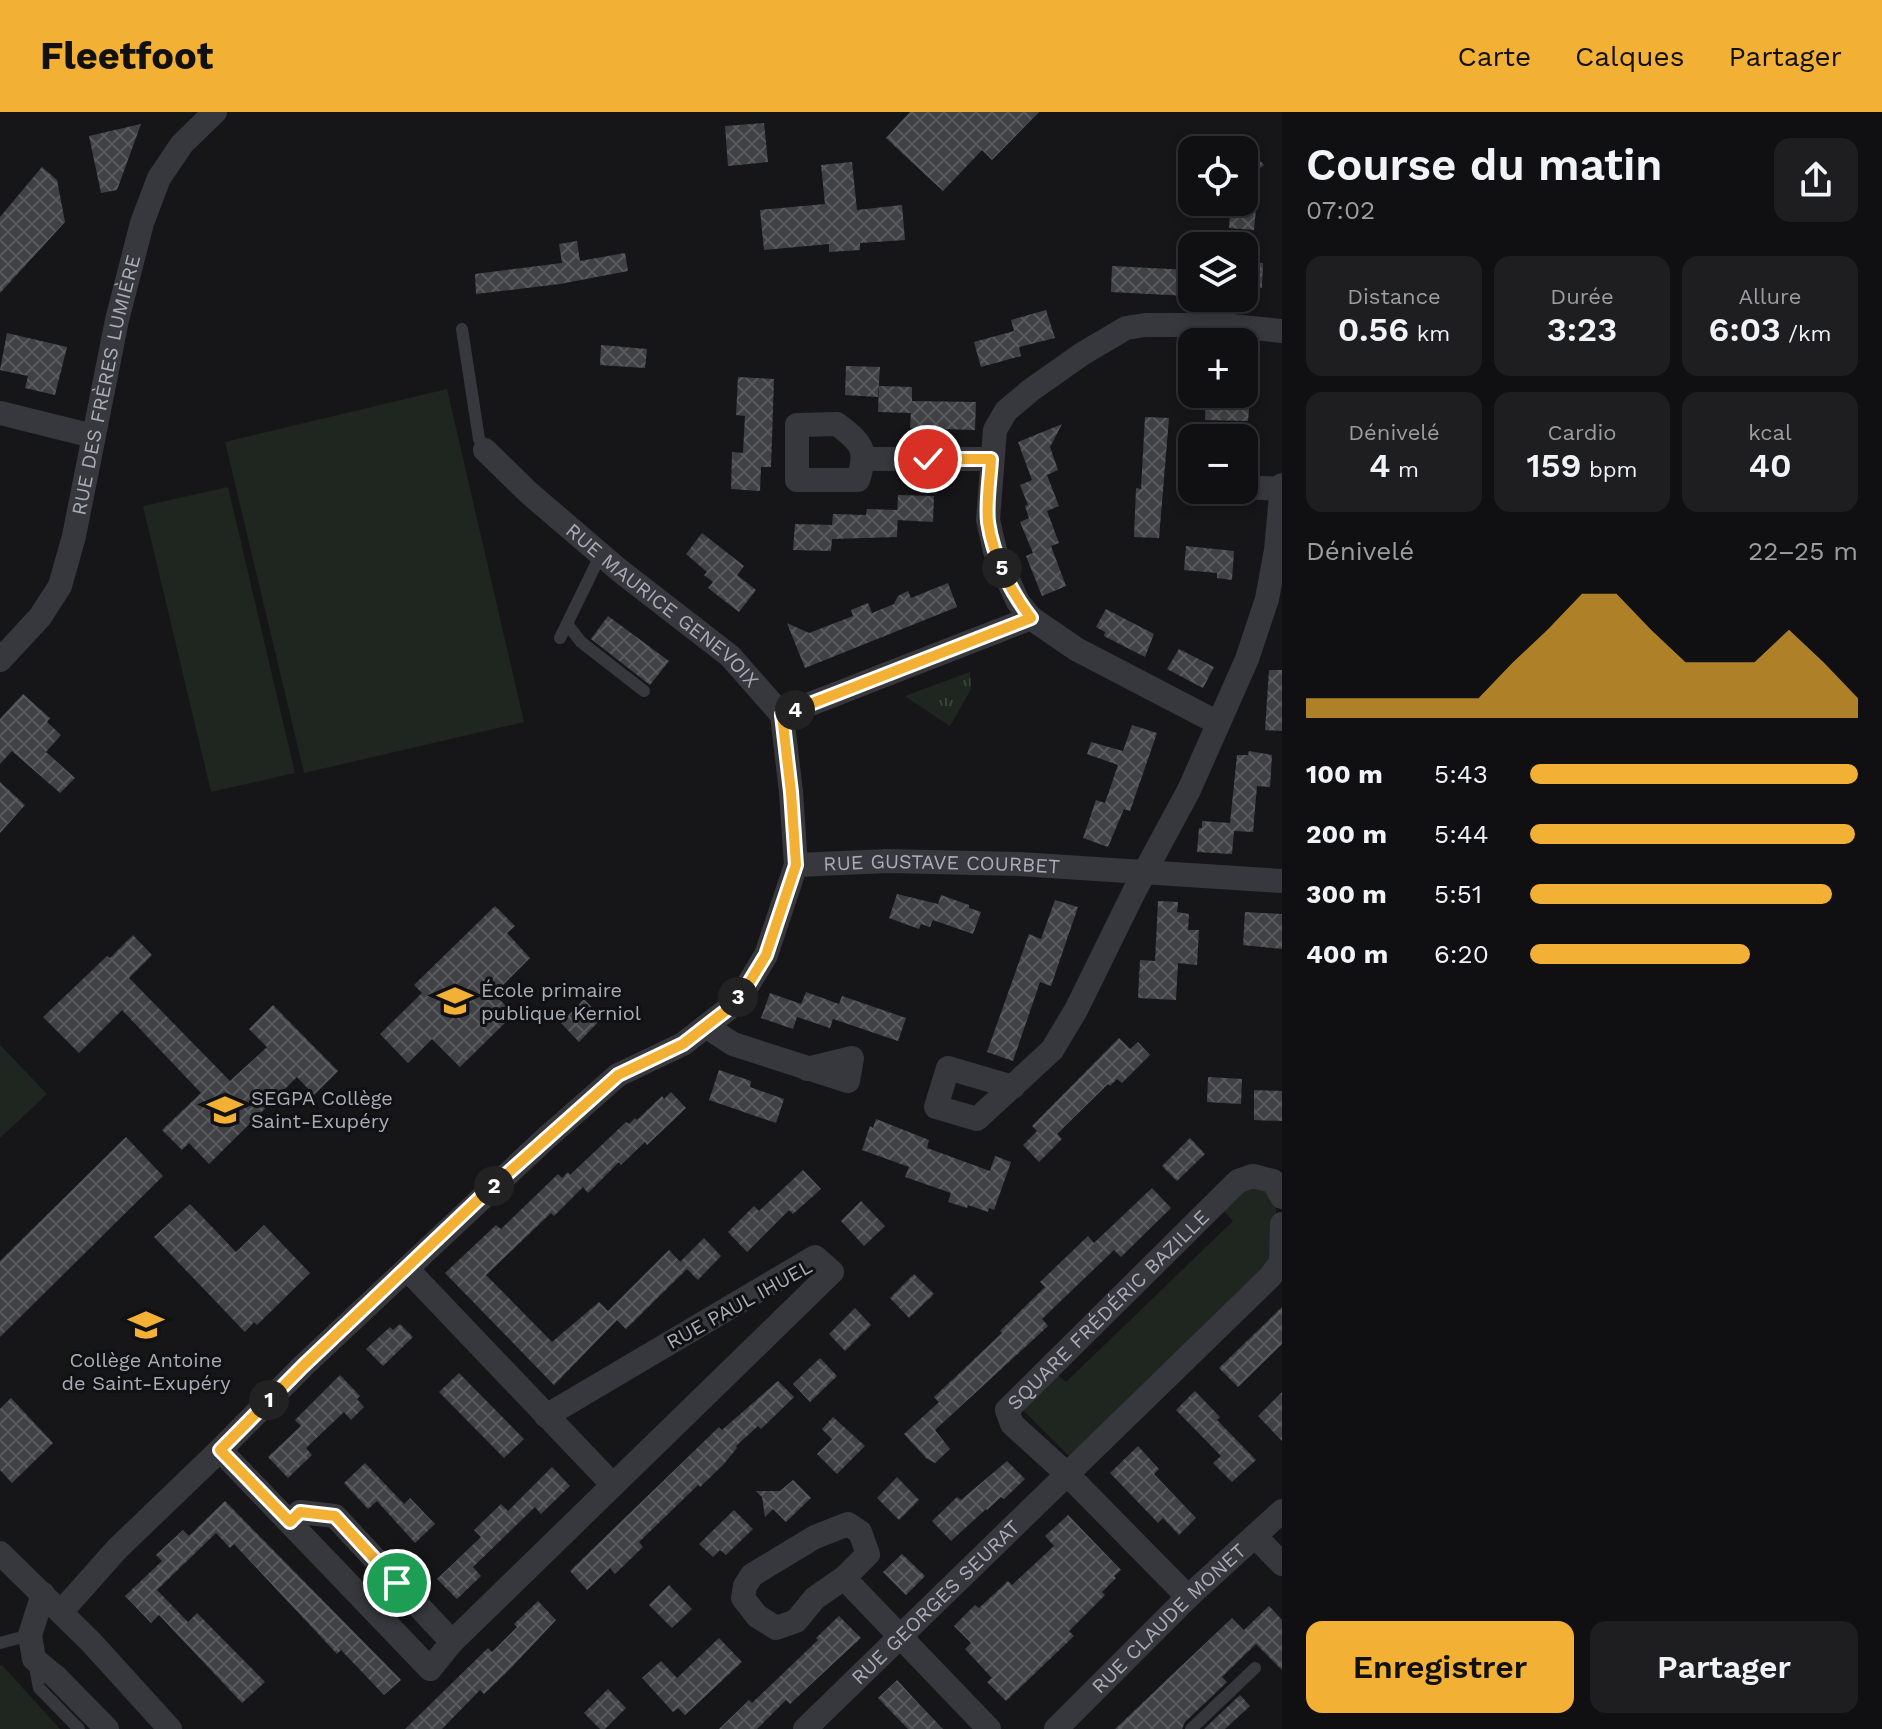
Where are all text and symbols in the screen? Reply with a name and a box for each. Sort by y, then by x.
text: Fleetfoot [40,34,213,78]
text: Carte [1458,40,1531,73]
text: Calques [1575,40,1684,73]
text: Partager [1728,40,1842,73]
map controls [1178,136,1258,504]
button: locate [1178,136,1258,216]
button: share [1774,138,1858,222]
text: Course du matin [1306,139,1663,191]
text: 07:02 [1306,195,1375,225]
button: layers [1178,232,1258,312]
street label: RUE DES FRÈRES LUMIÈRE [66,252,145,517]
text: Distance [1347,284,1441,309]
text: Durée [1550,284,1614,309]
text: Allure [1739,284,1801,309]
text: 0.56 [1338,309,1409,349]
text: 3:23 [1547,309,1617,349]
text: 6:03 [1709,309,1781,349]
text: km [1409,321,1450,346]
text: /km [1781,321,1831,346]
button: + [1178,328,1258,408]
text: Dénivelé [1348,420,1440,445]
text: Cardio [1547,420,1617,445]
text: kcal [1748,420,1792,445]
button: − [1178,424,1258,504]
pin [894,425,962,493]
icon: check [906,437,950,481]
text: 4 [1369,445,1391,485]
text: 159 [1527,445,1581,485]
text: 40 [1748,445,1792,485]
text: m [1391,457,1419,482]
text: bpm [1581,457,1637,482]
street label: RUE MAURICE GENEVOIX [561,518,764,692]
text: Dénivelé [1306,536,1414,566]
text: 22–25 m [1748,536,1858,566]
pin: 5 [982,548,1022,588]
text: 5 [996,555,1008,580]
pin: 4 [775,690,815,730]
text: 4 [788,697,802,722]
text: 100 m [1306,759,1383,789]
text: 5:43 [1434,759,1488,789]
text: 200 m [1306,819,1387,849]
text: 5:44 [1434,819,1489,849]
street label: RUE GUSTAVE COURBET [823,849,1061,879]
text: 300 m [1306,879,1387,909]
text: 5:51 [1434,879,1482,909]
text: 400 m [1306,939,1388,969]
text: 6:20 [1434,939,1489,969]
pin: 3 [718,977,758,1017]
place label: École primaire publique Kerniol [481,978,641,1025]
school or university icon: École primaire publique Kerniol [436,982,474,1020]
text: 3 [731,984,745,1009]
place label: SEGPA Collège Saint-Exupéry [251,1086,393,1133]
school or university icon: SEGPA Collège Saint-Exupéry [206,1091,244,1129]
pin: 2 [474,1166,514,1206]
text: 2 [487,1173,501,1198]
street label: SQUARE FRÉDÉRIC BAZILLE [1002,1205,1214,1415]
street label: RUE PAUL IHUEL [662,1254,816,1354]
school or university icon: Collège Antoine de Saint-Exupéry [127,1306,165,1344]
place label: Collège Antoine de Saint-Exupéry [61,1348,231,1395]
pin: 1 [249,1380,289,1420]
text: 1 [264,1387,274,1412]
street label: RUE GEORGES SEURAT [846,1515,1025,1689]
street label: RUE CLAUDE MONET [1087,1538,1251,1698]
pin [363,1549,431,1617]
icon: arrive [375,1561,419,1605]
button: Enregistrer [1306,1621,1574,1713]
button: Partager [1590,1621,1858,1713]

